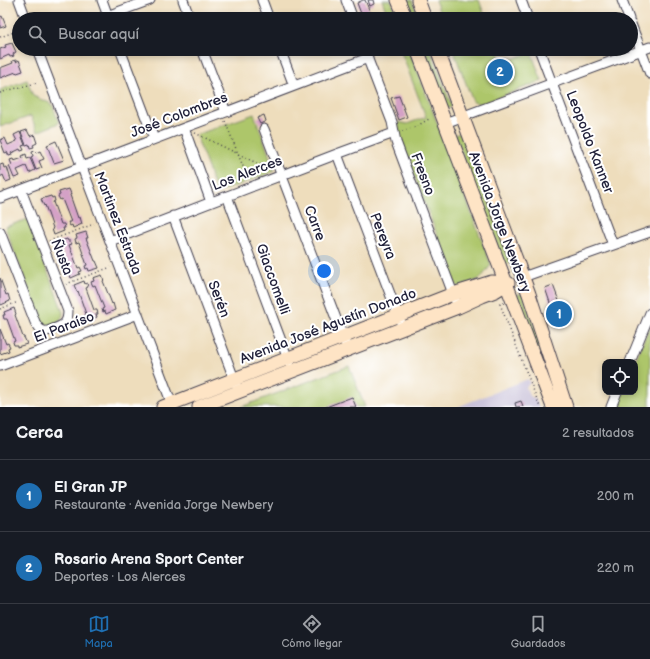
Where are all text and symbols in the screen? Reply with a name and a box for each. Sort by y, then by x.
search box [12,12,638,56]
icon: search [26,23,48,45]
text: Buscar aquí [58,25,139,44]
pin: 2 [487,57,513,87]
street label: Leopoldo Kanner [563,88,618,197]
street label: José Colombres [128,89,230,141]
street label: Avenida Jorge Newbery [465,149,535,296]
street label: Fresno [407,150,439,198]
street label: Los Alerces [210,152,284,194]
street label: Martinez Estrada [91,169,145,277]
street label: Carre [301,203,329,243]
street label: Pereyra [366,210,400,262]
street label: Ñusta [47,236,78,278]
street label: Giaccomelli [252,241,294,317]
your location [314,261,334,281]
street label: Serén [204,278,234,320]
street label: Avenida José Agustín Donado [237,284,419,368]
pin: 1 [546,299,572,329]
street label: El Paraíso [31,308,97,346]
map controls [602,359,638,395]
button: locate [602,359,638,395]
text: Cerca [16,423,63,443]
text: 2 resultados [562,425,634,441]
text: El Gran JP [54,478,127,497]
text: 1 [26,488,32,504]
text: 200 m [597,488,634,504]
text: Restaurante · Avenida Jorge Newbery [54,497,273,513]
text: Rosario Arena Sport Center [54,550,244,569]
text: 2 [25,560,33,576]
text: 220 m [597,560,634,576]
text: Deportes · Los Alerces [54,569,185,585]
tab: Mapa [84,613,113,650]
tab: Cómo llegar [282,613,342,650]
tab: Guardados [511,613,566,650]

